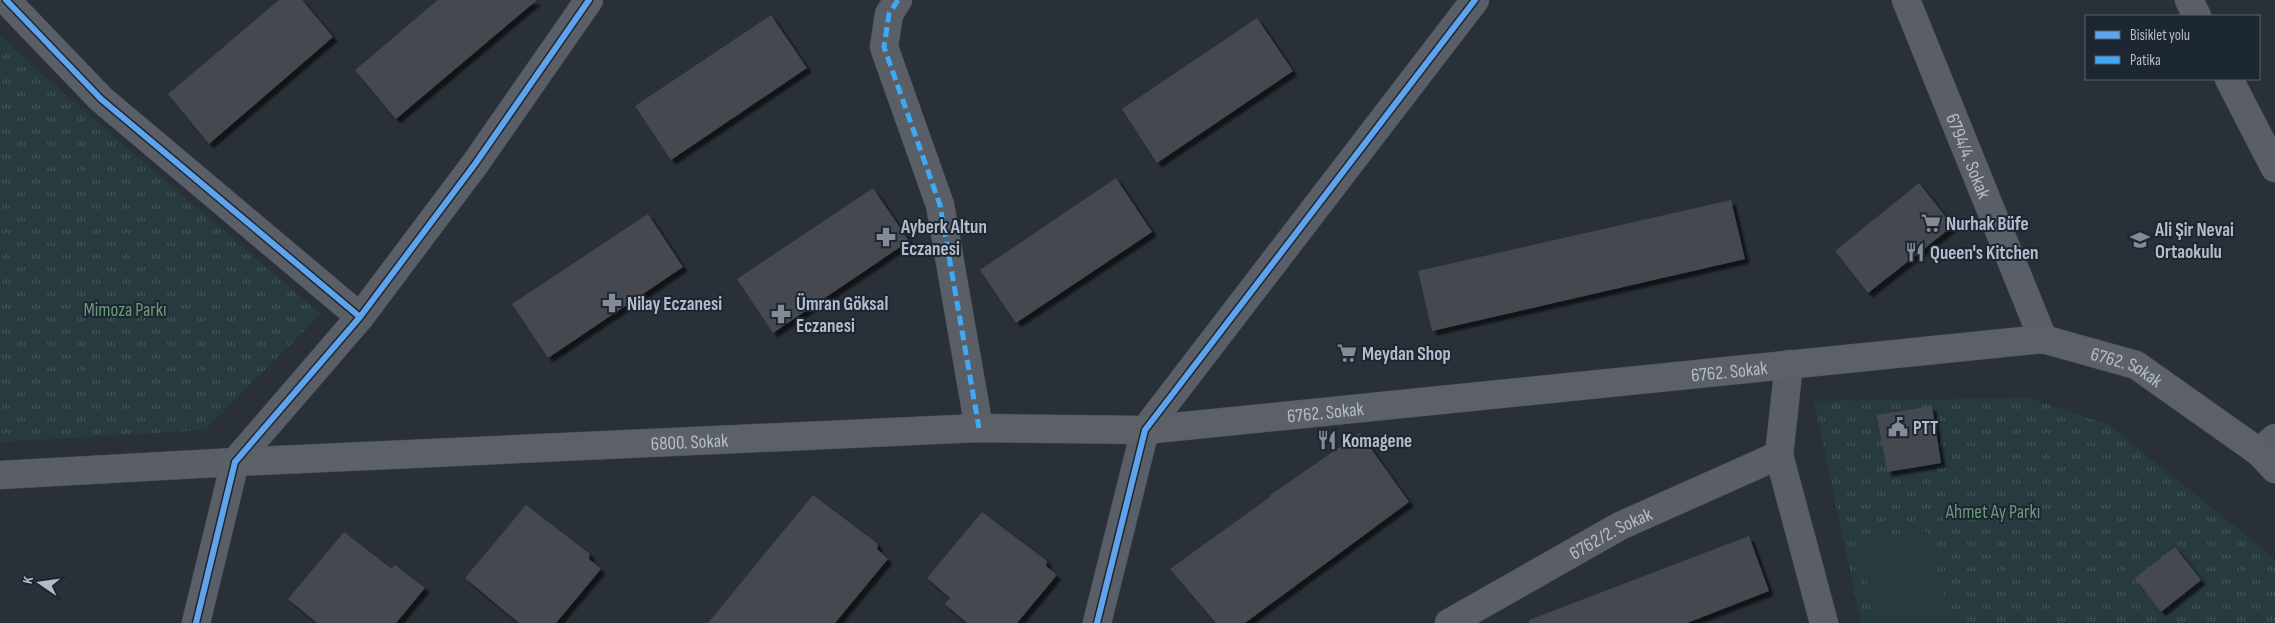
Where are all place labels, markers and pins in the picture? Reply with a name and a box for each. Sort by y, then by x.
supermarket icon: Nurhak Büfe [1920,212,1942,234]
place label: Nurhak Büfe [1946,213,2029,236]
place label: Ayberk Altun Eczanesi [900,216,987,261]
place label: Ali Şir Nevai Ortaokulu [2154,219,2234,264]
pharmacy icon: Ayberk Altun Eczanesi [875,226,897,248]
school or university icon: Ali Şir Nevai Ortaokulu [2129,229,2151,251]
restaurant icon: Queen's Kitchen [1904,241,1926,263]
place label: Queen's Kitchen [1930,242,2039,265]
pharmacy icon: Nilay Eczanesi [601,292,623,314]
place label: Nilay Eczanesi [627,293,722,316]
place label: Ümran Göksal Eczanesi [796,293,888,338]
pharmacy icon: Ümran Göksal Eczanesi [770,303,792,325]
supermarket icon: Meydan Shop [1336,342,1358,364]
place label: Meydan Shop [1362,343,1451,366]
public building icon: PTT [1887,416,1909,438]
place label: PTT [1913,417,1938,440]
restaurant icon: Komagene [1316,429,1338,451]
place label: Komagene [1342,430,1412,453]

